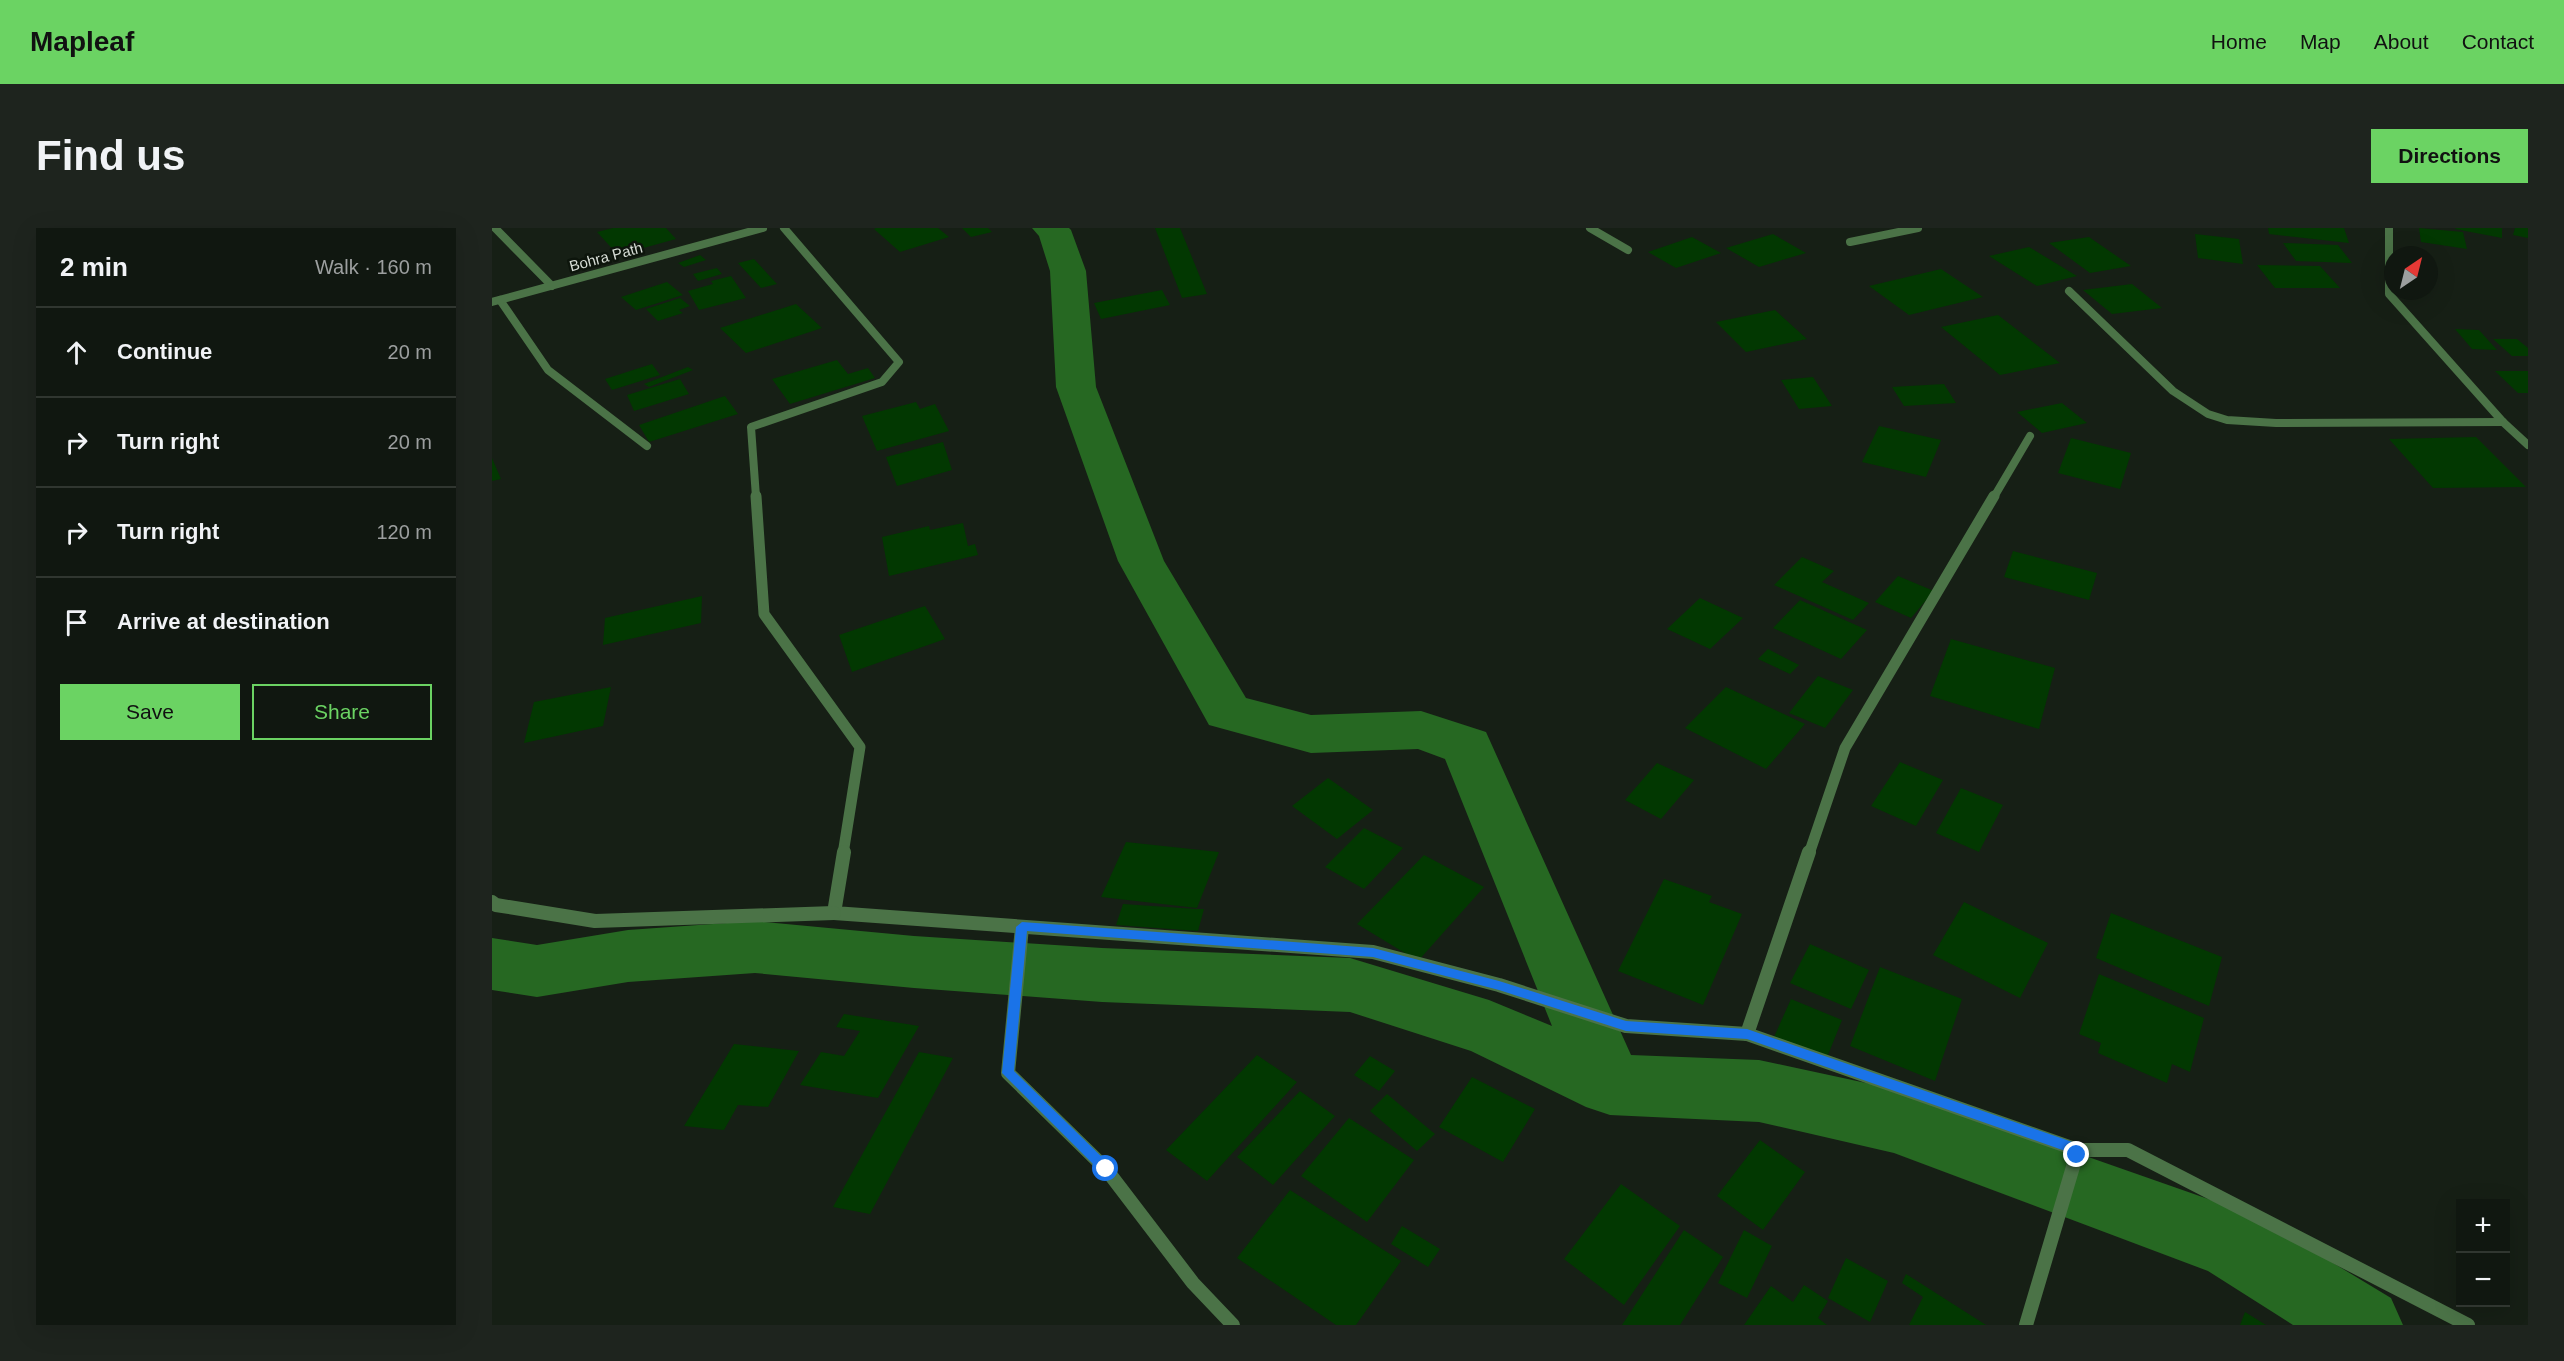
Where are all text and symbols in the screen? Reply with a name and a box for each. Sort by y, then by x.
text: Mapleaf [30,26,134,57]
text: Home [2211,30,2267,53]
text: Map [2300,30,2341,53]
text: About [2374,30,2429,53]
text: Contact [2462,30,2534,53]
button: Directions [2371,129,2528,183]
text: Find us [36,132,185,179]
street label: Bohra Path [567,239,644,274]
north arrow [2384,246,2438,300]
text: 2 min [60,252,128,282]
text: Walk · 160 m [315,256,432,278]
icon: ahead [60,336,93,369]
text: Continue [117,339,212,364]
text: 20 m [388,341,432,363]
icon: right [60,426,93,459]
text: Turn right [117,429,219,454]
text: 20 m [388,431,432,453]
icon: right [60,516,93,549]
text: Turn right [117,519,219,544]
text: 120 m [376,521,432,543]
icon: arrive [60,606,93,639]
text: Arrive at destination [117,609,330,634]
button: Save [60,684,240,740]
button: Share [252,684,432,740]
route end [2063,1141,2089,1167]
route start [1092,1155,1118,1181]
map controls [2456,1199,2510,1307]
button: + [2456,1199,2510,1253]
button: − [2456,1253,2510,1307]

